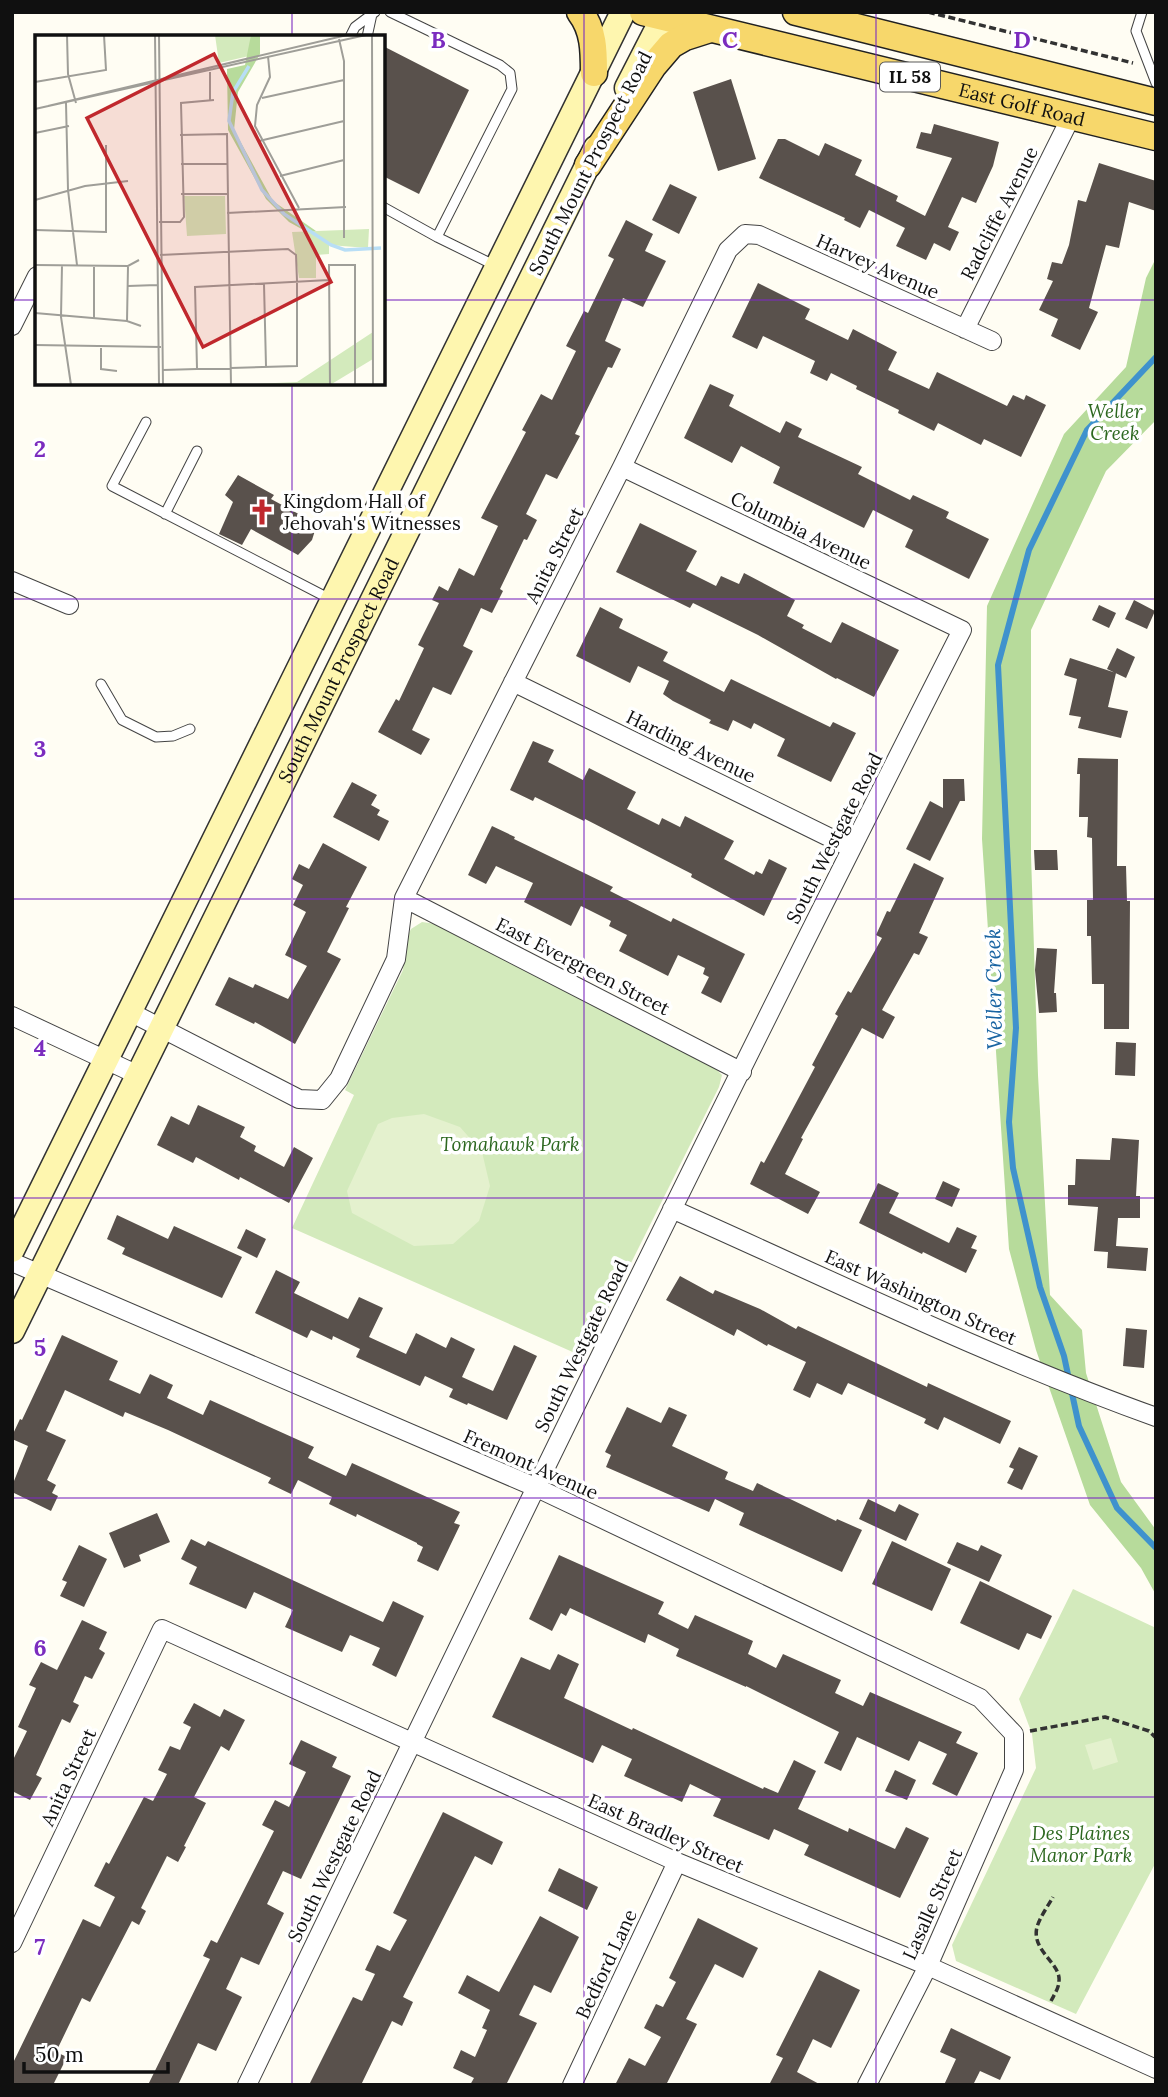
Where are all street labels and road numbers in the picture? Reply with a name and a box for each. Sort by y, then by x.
street label: South Mount Prospect Road [523,47,657,279]
road number: IL 58 [880,62,940,92]
street label: East Golf Road [956,77,1087,131]
street label: Radcliffe Avenue [955,142,1043,284]
street label: Harvey Avenue [813,228,943,304]
street label: Columbia Avenue [727,486,875,574]
street label: Anita Street [519,502,589,608]
street label: South Mount Prospect Road [273,554,404,787]
street label: Harding Avenue [622,704,760,788]
street label: South Westgate Road [781,749,887,927]
street label: East Evergreen Street [492,912,674,1021]
street label: East Washington Street [821,1244,1021,1350]
street label: South Westgate Road [529,1256,633,1436]
street label: Fremont Avenue [460,1424,602,1504]
street label: Anita Street [34,1724,101,1831]
street label: South Westgate Road [282,1766,386,1946]
street label: East Bradley Street [584,1788,748,1878]
street label: Lasalle Street [897,1844,967,1963]
street label: Bedford Lane [570,1905,642,2023]

